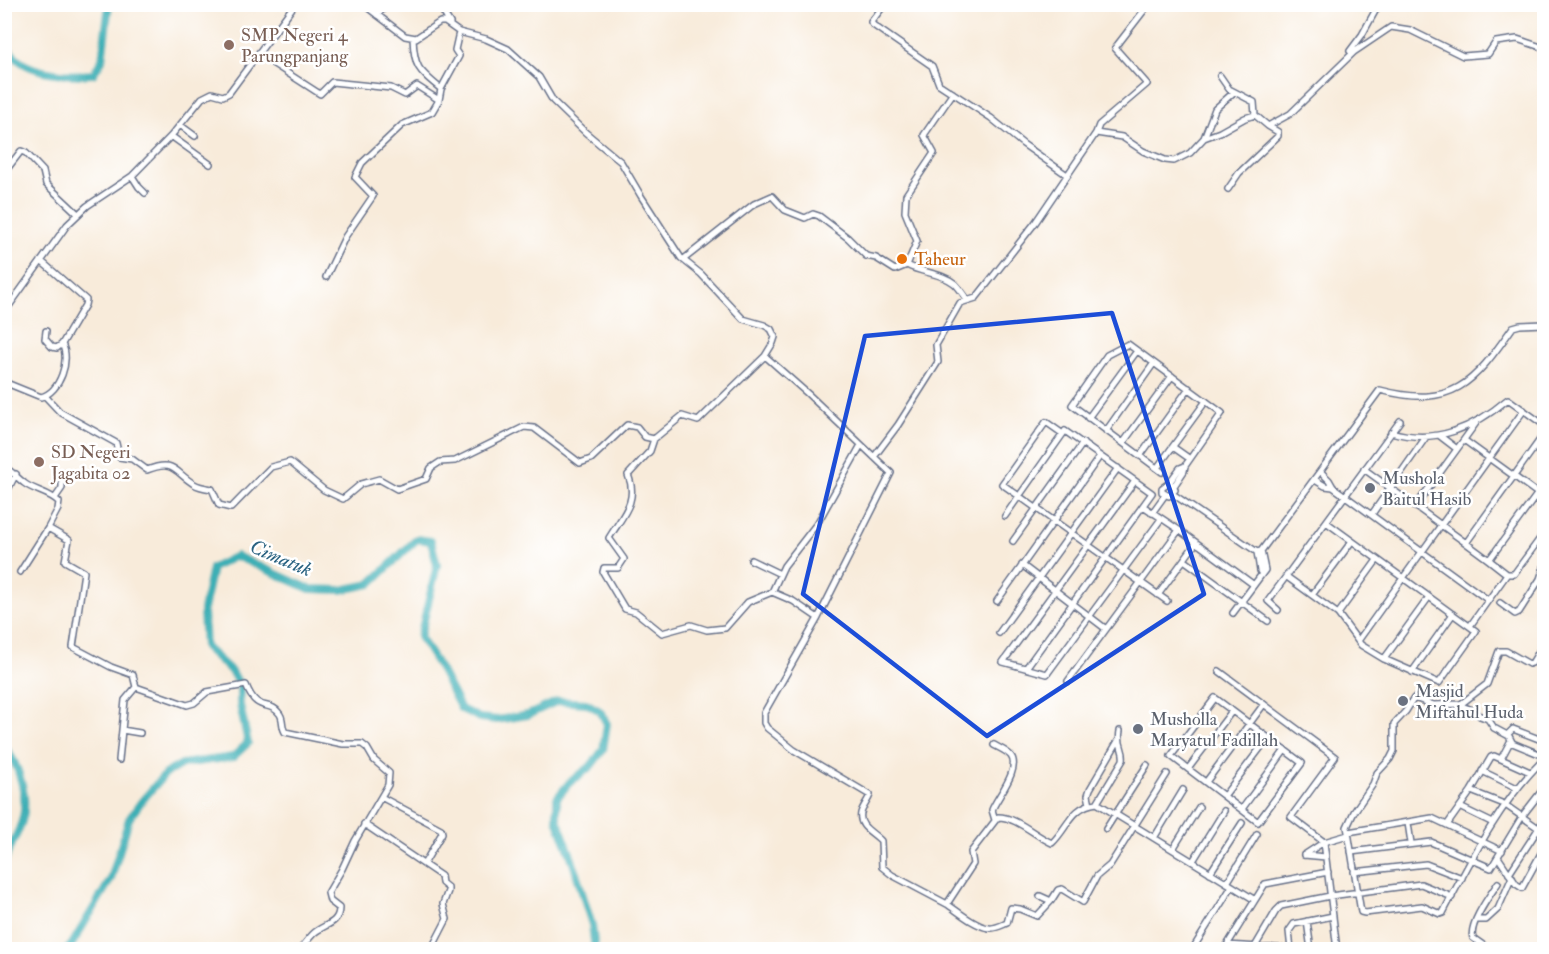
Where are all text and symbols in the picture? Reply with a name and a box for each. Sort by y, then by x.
place label: SMP Negeri 4 Parungpanjang [241,24,349,68]
marker: SMP Negeri 4 Parungpanjang [222,38,236,52]
place label: Taheur [914,248,966,271]
marker: Taheur [895,252,909,266]
place label: SD Negeri Jagabita 02 [50,441,131,485]
marker: SD Negeri Jagabita 02 [32,455,46,469]
place label: Mushola Baitul Hasib [1382,467,1471,511]
marker: Mushola Baitul Hasib [1363,481,1377,495]
water label: Cimatuk [246,534,316,582]
place label: Masjid Miftahul Huda [1415,680,1524,724]
marker: Masjid Miftahul Huda [1396,694,1410,708]
place label: Musholla Maryatul Fadillah [1150,708,1279,752]
marker: Musholla Maryatul Fadillah [1131,722,1145,736]

